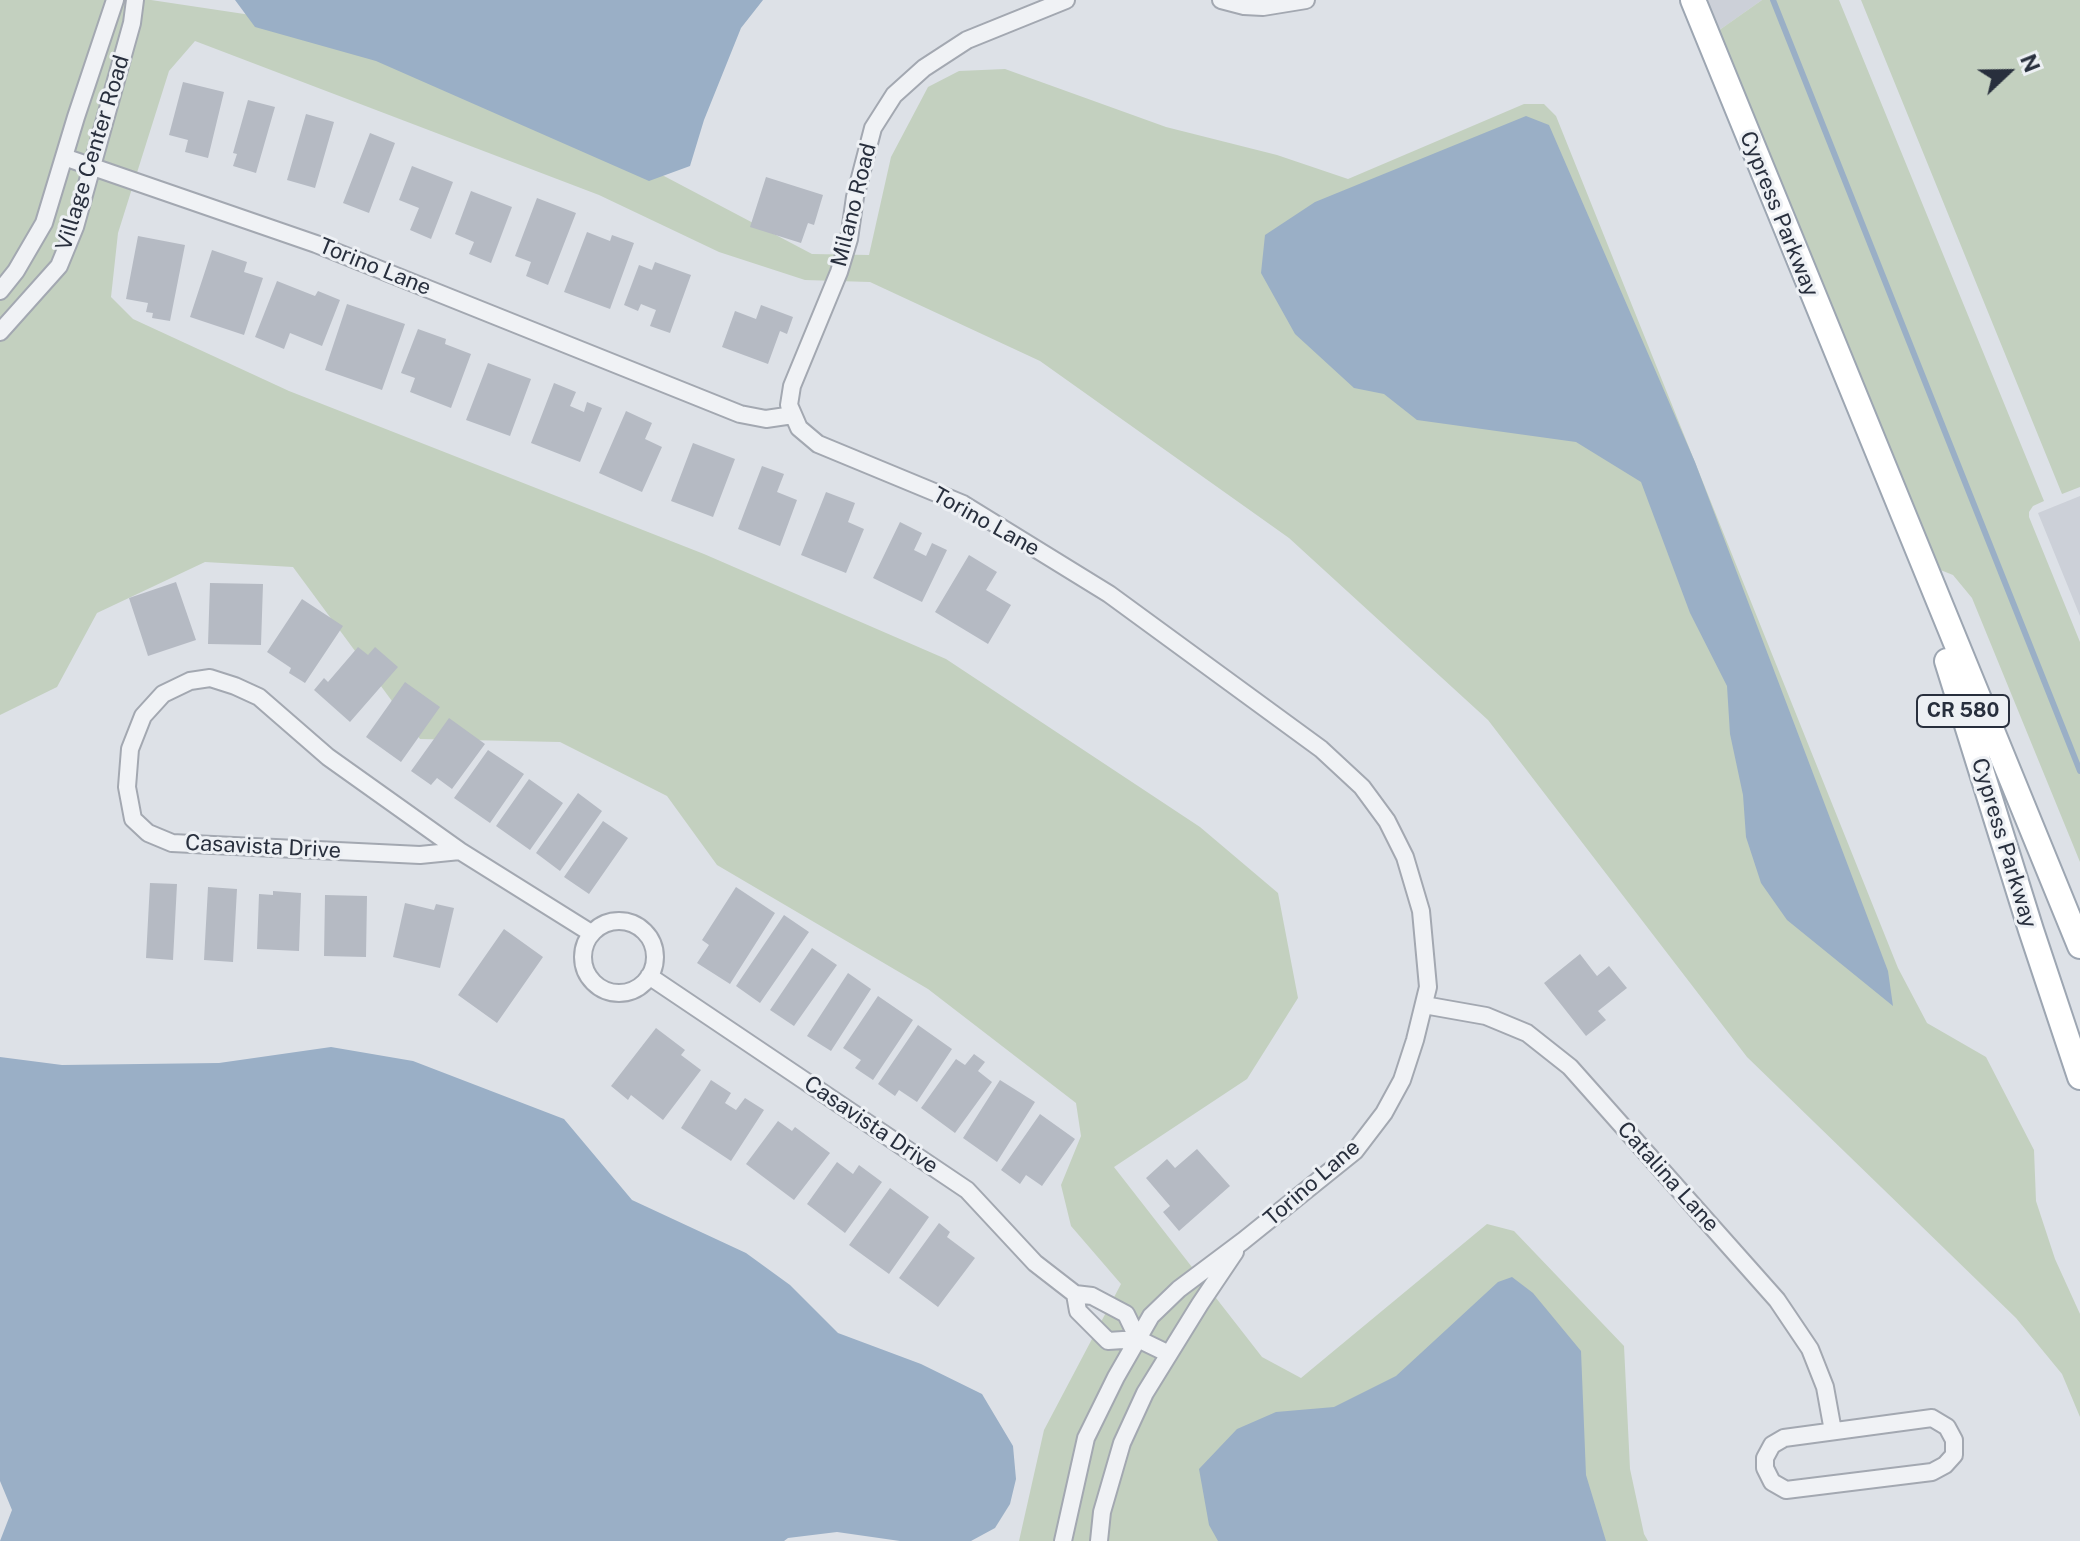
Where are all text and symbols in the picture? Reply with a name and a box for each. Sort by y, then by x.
north arrow [1968,32,2048,112]
text: N [2015,50,2046,76]
street label: Village Center Road [51,52,135,254]
street label: Cypress Parkway [1734,127,1824,301]
street label: Milano Road [826,140,882,270]
street label: Torino Lane [315,233,435,301]
street label: Torino Lane [928,482,1044,562]
road number: CR 580 [1917,695,2009,727]
street label: Cypress Parkway [1966,755,2042,931]
street label: Casavista Drive [184,830,342,864]
street label: Casavista Drive [799,1070,943,1180]
street label: Catalina Lane [1612,1116,1724,1238]
street label: Torino Lane [1259,1134,1365,1232]

